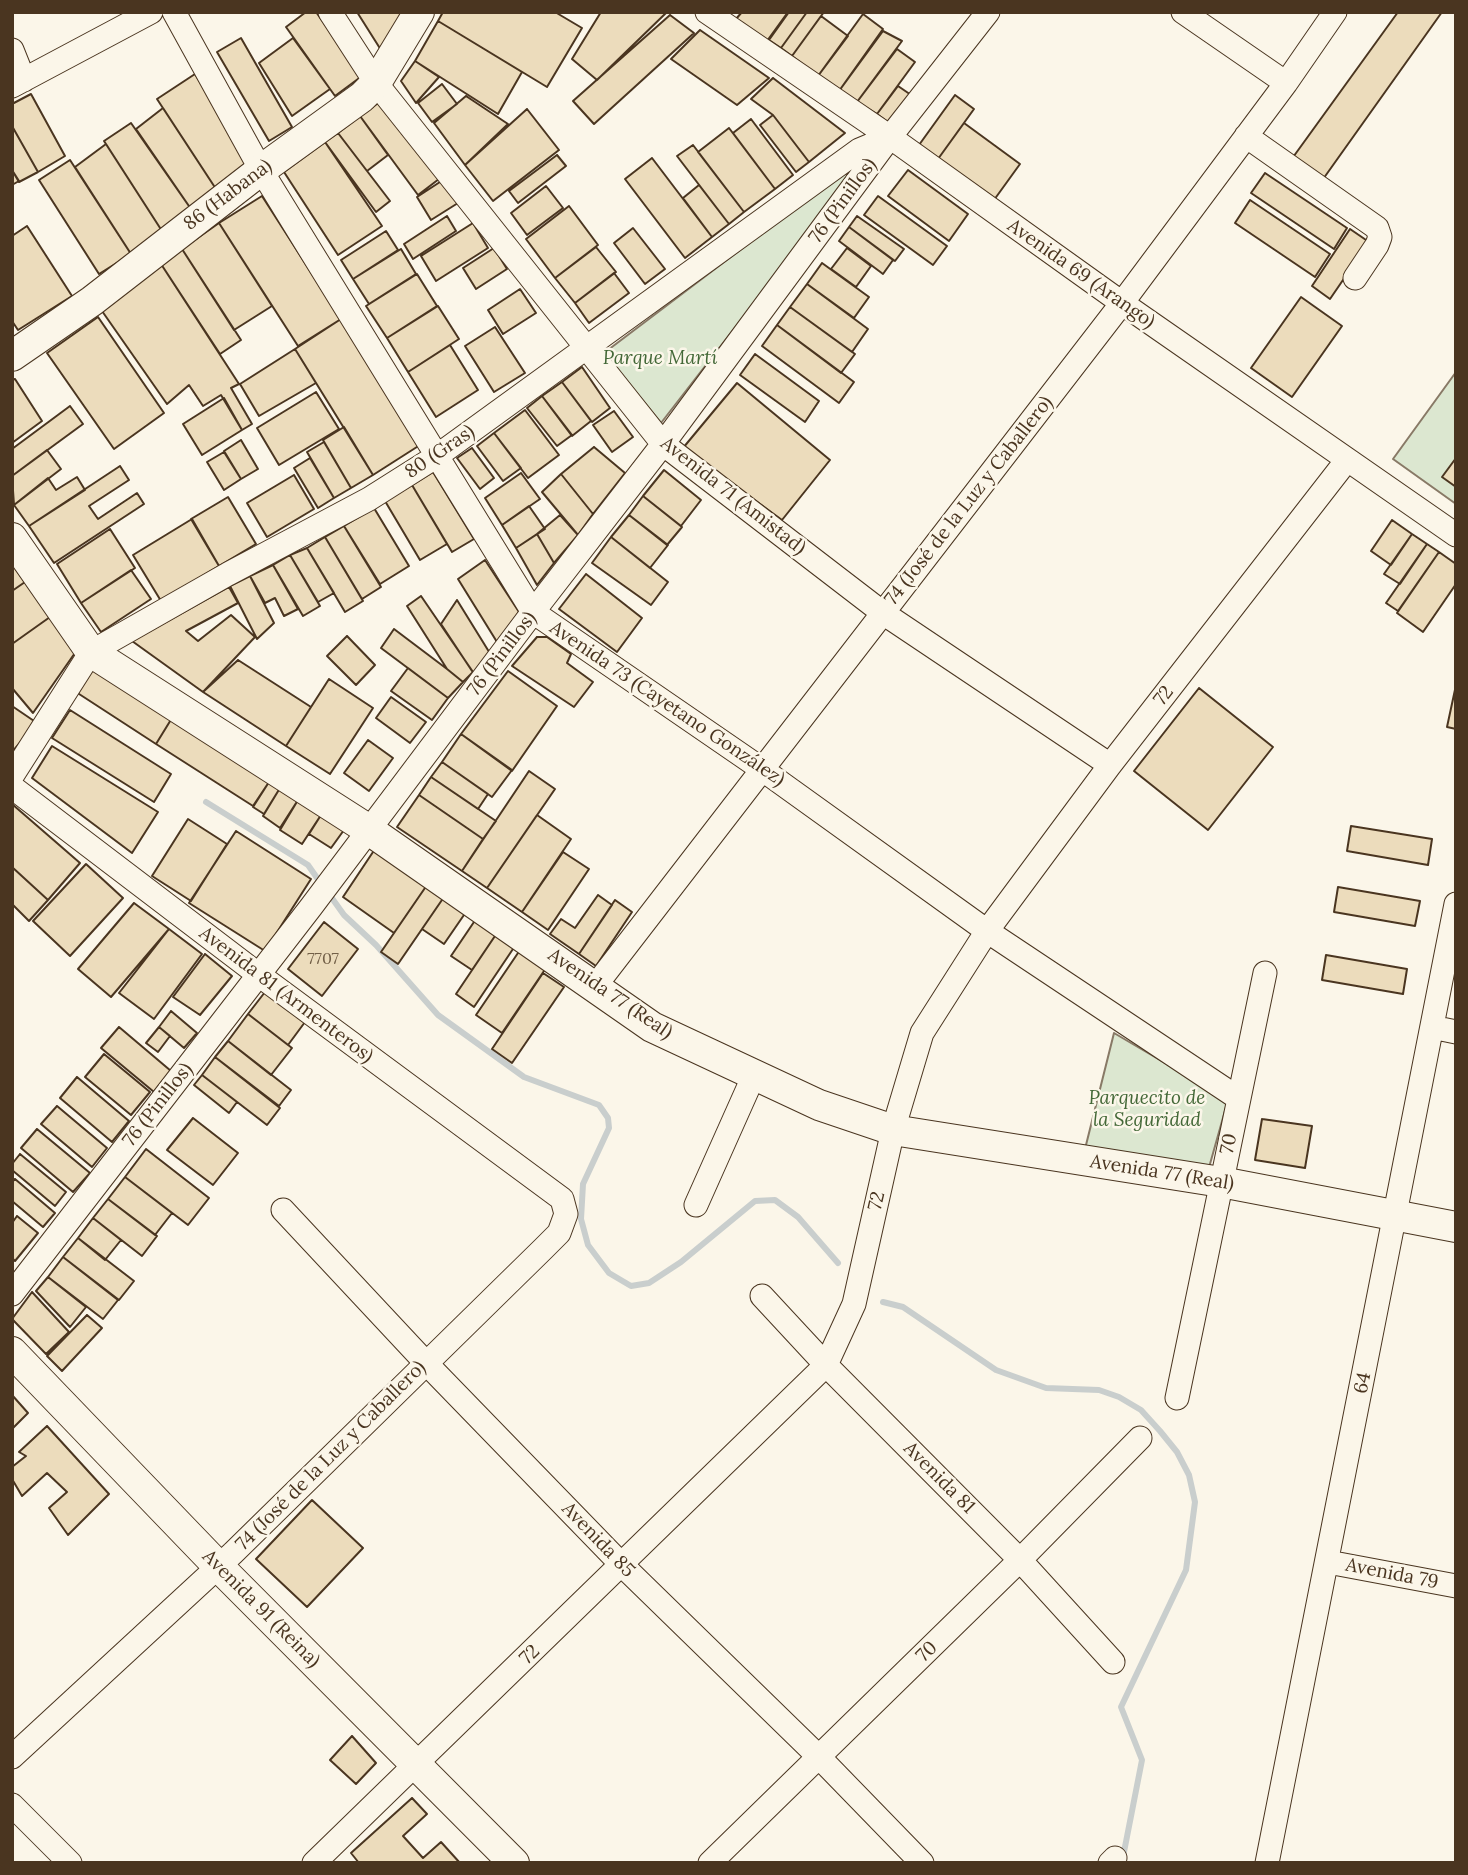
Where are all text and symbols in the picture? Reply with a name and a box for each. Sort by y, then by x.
street label: 86 (Habana) [179,154,277,236]
street label: 76 (Pinillos) [804,154,882,248]
street label: Avenida 69 (Arango) [1003,215,1159,333]
park label: Parque Martí [603,348,717,370]
street label: 74 (José de la Luz y Caballero) [880,392,1058,610]
street label: 80 (Gras) [401,420,479,484]
street label: Avenida 71 (Amistad) [656,432,810,560]
street label: 76 (Pinillos) [463,607,541,701]
street label: Avenida 73 (Cayetano González) [545,617,789,791]
street label: 72 [1149,682,1179,710]
street label: Avenida 81 (Armenteros) [194,922,378,1068]
street label: Avenida 77 (Real) [543,944,677,1044]
house number: 7707 [307,949,339,969]
street label: 76 (Pinillos) [118,1059,198,1151]
park label: Parquecito de la Seguridad [1089,1088,1205,1132]
street label: 70 [1216,1132,1242,1156]
street label: Avenida 77 (Real) [1088,1150,1236,1196]
street label: 72 [864,1189,890,1213]
street label: 74 (José de la Luz y Caballero) [231,1356,431,1556]
street label: 64 [1350,1370,1376,1396]
street label: Avenida 81 [898,1437,980,1519]
street label: Avenida 85 [557,1498,639,1582]
street label: Avenida 91 (Reina) [197,1545,325,1673]
street label: Avenida 79 [1344,1554,1440,1594]
street label: 70 [912,1637,942,1667]
street label: 72 [515,1640,545,1670]

